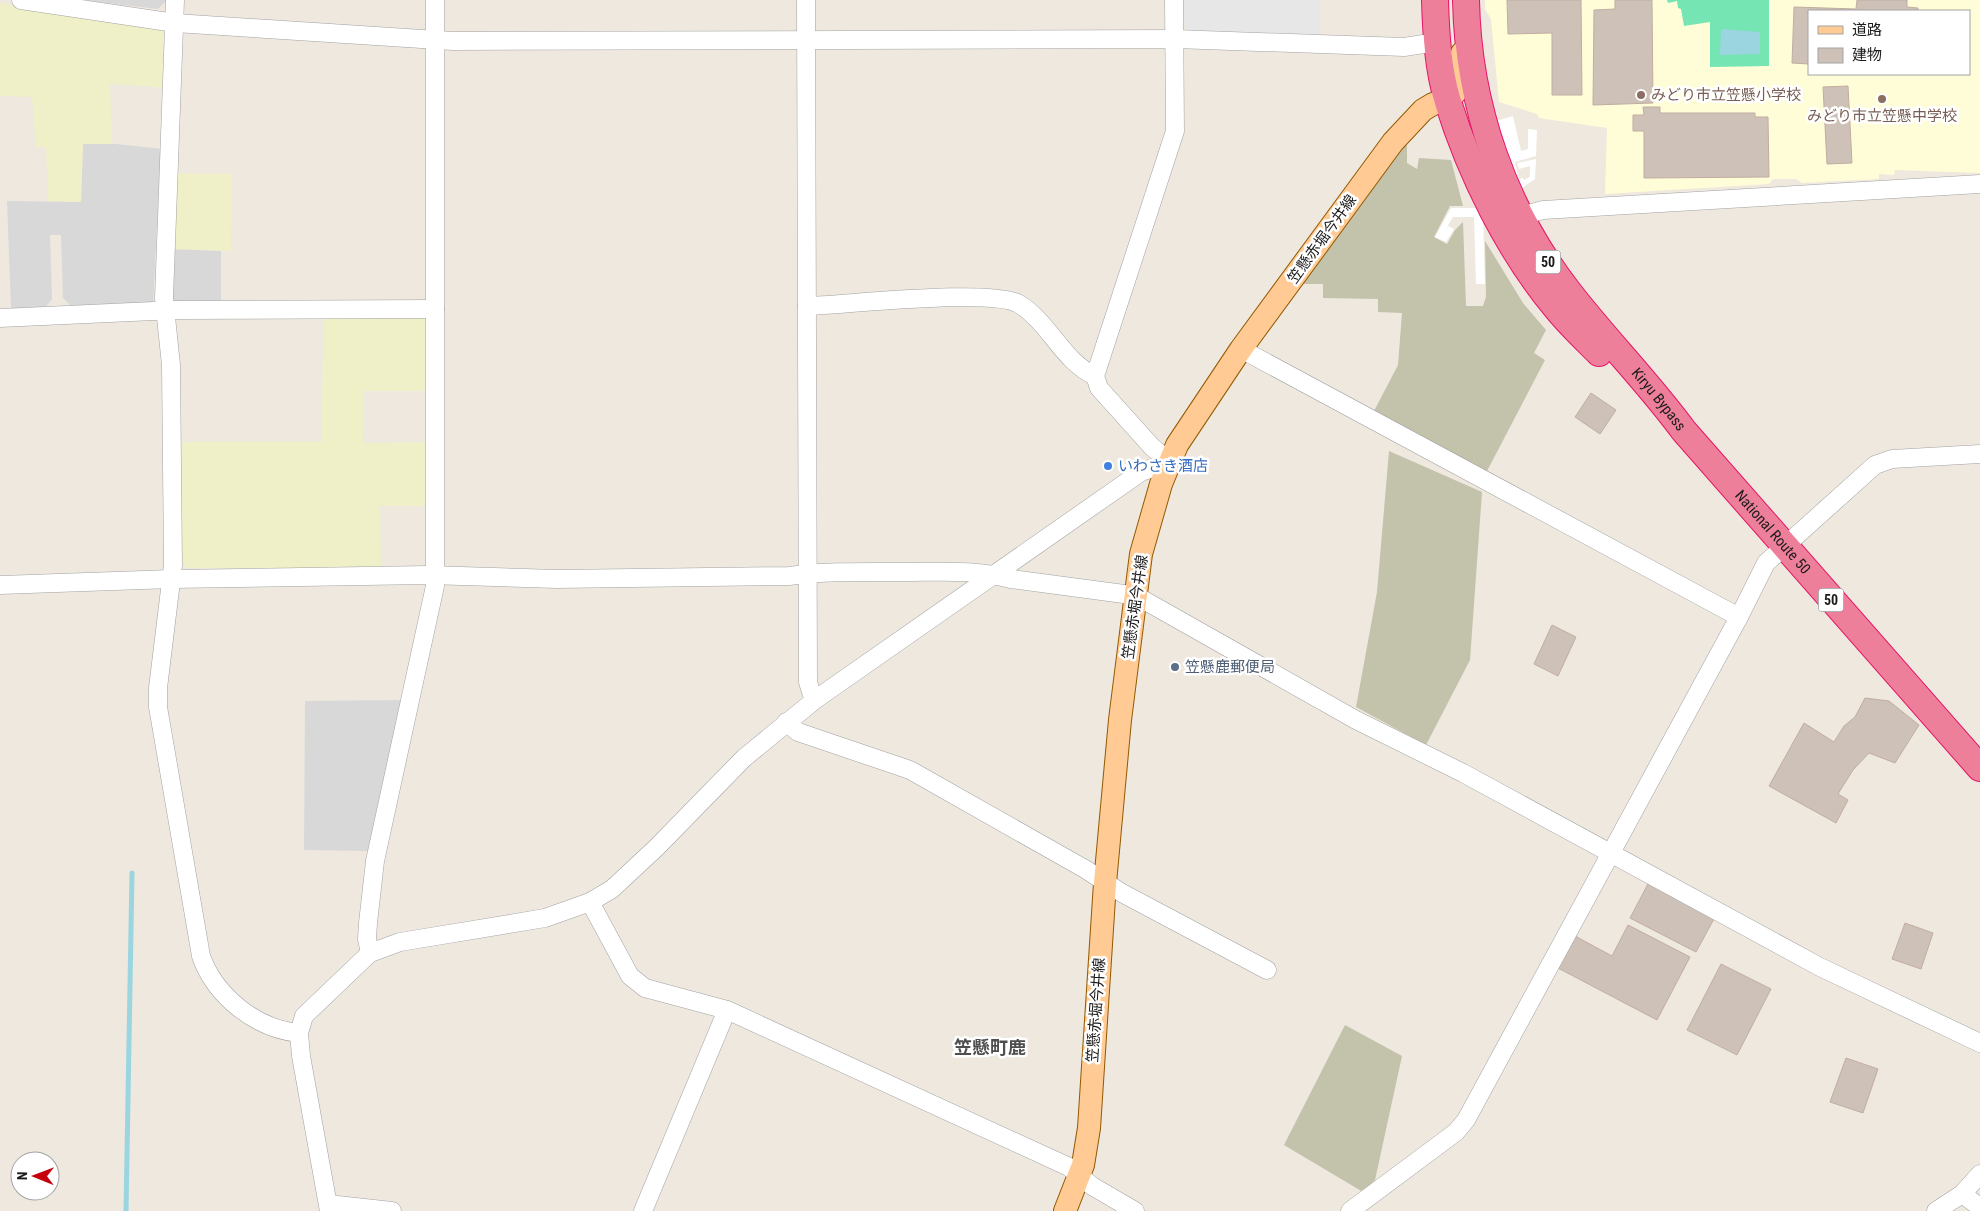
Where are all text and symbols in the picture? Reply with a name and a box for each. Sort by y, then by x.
legend [1808,10,1970,75]
text: 道路 [1852,21,1882,39]
text: 建物 [1852,46,1882,64]
place label: みどり市立笠懸小学校 [1651,86,1801,104]
marker: みどり市立笠懸小学校 [1635,89,1647,101]
marker: みどり市立笠懸中学校 [1876,93,1888,105]
place label: みどり市立笠懸中学校 [1807,107,1957,125]
street label: 笠懸赤堀今井線 [1284,191,1360,287]
road number: 50 [1536,250,1560,274]
street label: Kiryu Bypass [1628,364,1690,435]
place label: いわさき酒店 [1118,457,1208,475]
marker: いわさき酒店 [1102,460,1114,472]
street label: National Route 50 [1731,486,1814,578]
street label: 笠懸赤堀今井線 [1119,554,1151,660]
road number: 50 [1818,588,1844,612]
place label: 笠懸鹿郵便局 [1185,658,1275,676]
marker: 笠懸鹿郵便局 [1169,661,1181,673]
street label: 笠懸赤堀今井線 [1083,957,1109,1063]
district label: 笠懸町鹿 [954,1037,1026,1058]
north arrow [10,1151,60,1201]
text: N [14,1171,30,1180]

